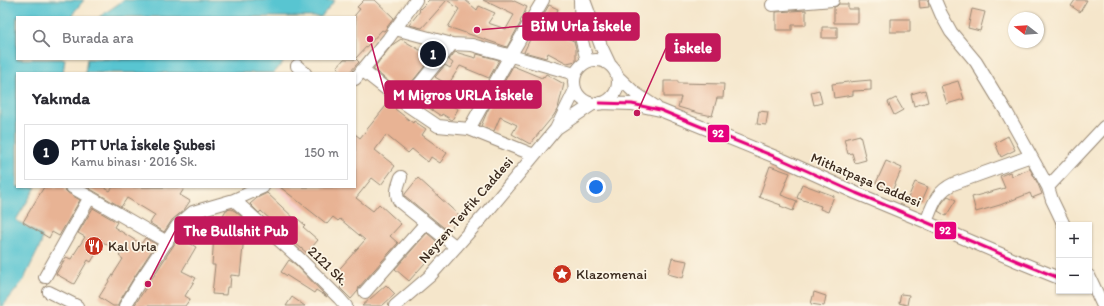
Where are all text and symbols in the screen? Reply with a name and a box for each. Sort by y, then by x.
north arrow [1008,12,1044,48]
callout: BİM Urla İskele [523,13,639,40]
search box [16,16,356,60]
text: BİM Urla İskele [531,17,631,35]
icon: search [30,27,52,49]
text: Burada ara [62,29,134,47]
callout: İskele [666,34,720,61]
pin: 1 [420,39,446,69]
text: İskele [674,39,712,57]
callout: M Migros URLA İskele [385,81,541,108]
text: M Migros URLA İskele [393,86,533,105]
text: Yakında [32,88,90,108]
line badge: 92 [707,124,730,143]
text: 92 [712,127,724,140]
text: PTT Urla İskele Şubesi [71,136,215,154]
text: 1 [43,145,49,160]
text: 150 m [304,145,339,160]
street label: Mithatpaşa Caddesi [808,149,924,211]
street label: Neyzen Tevfik Caddesi [415,153,517,267]
text: Kamu binası · 2016 Sk. [71,154,197,169]
your location [586,177,606,197]
callout: The Bullshit Pub [175,217,297,244]
line badge: 92 [934,221,957,240]
text: The Bullshit Pub [182,222,289,240]
map controls [1056,222,1092,294]
button: + [1056,222,1092,258]
text: 92 [939,224,951,237]
restaurant icon: Kal Urla [83,235,105,257]
place label: Kal Urla [108,238,157,255]
street label: 2121 Sk. [304,243,352,289]
button: − [1056,258,1092,294]
place icon: Klazomenai [551,263,573,285]
place label: Klazomenai [576,266,647,283]

